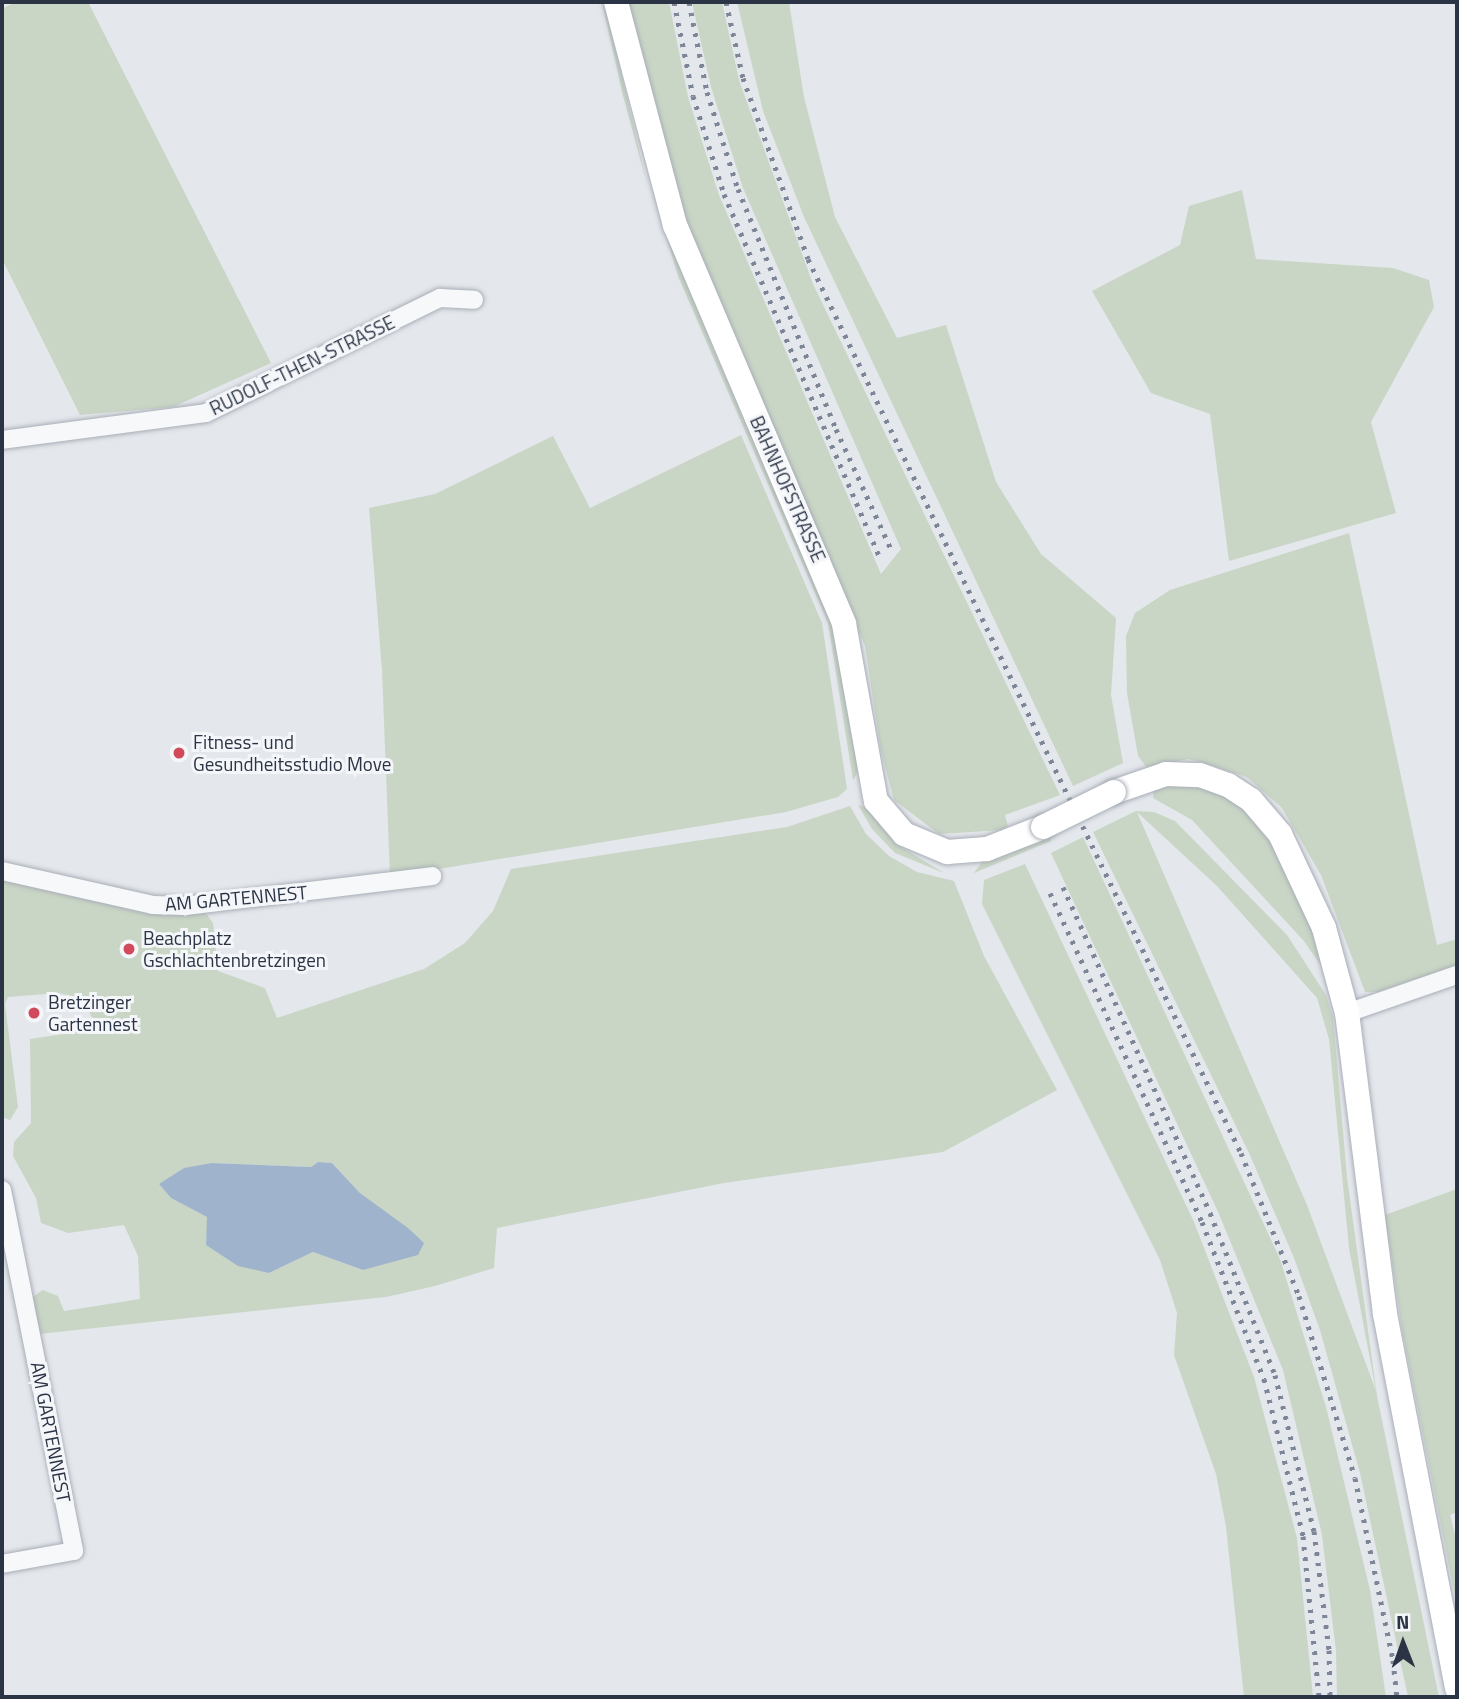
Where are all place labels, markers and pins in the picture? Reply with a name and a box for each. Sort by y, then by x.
place label: Fitness- und Gesundheitsstudio Move [193,731,391,775]
marker: Fitness- und Gesundheitsstudio Move [171,745,187,761]
place label: Beachplatz Gschlachtenbretzingen [143,927,326,971]
marker: Beachplatz Gschlachtenbretzingen [121,941,137,957]
place label: Bretzinger Gartennest [48,991,138,1035]
marker: Bretzinger Gartennest [26,1005,42,1021]

